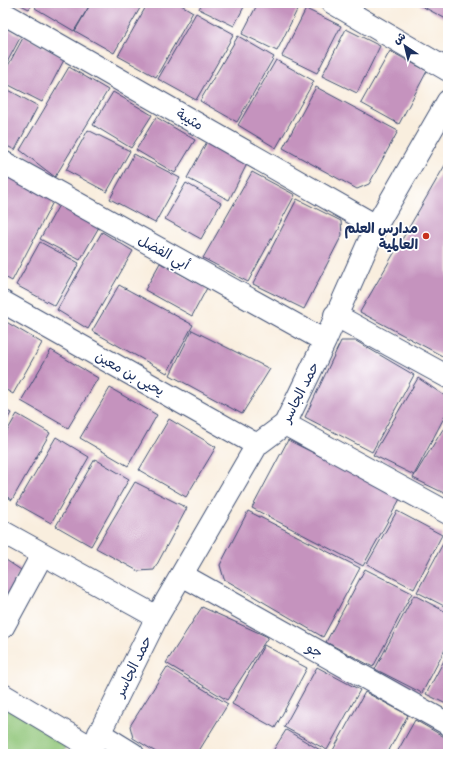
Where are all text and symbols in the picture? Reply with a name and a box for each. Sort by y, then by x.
north arrow [385,26,425,66]
text: ش [390,29,408,47]
street label: مثيبة [173,104,207,134]
place label: مدارس العلم العالمية [345,219,418,253]
street label: أبي الفضل [133,231,193,277]
marker: مدارس العلم العالمية [421,231,431,241]
street label: يحيى بن معين [92,347,168,399]
street label: حمد الجاسر [277,359,323,426]
street label: حمد الجاسر [110,633,155,700]
street label: جو [303,638,326,662]

